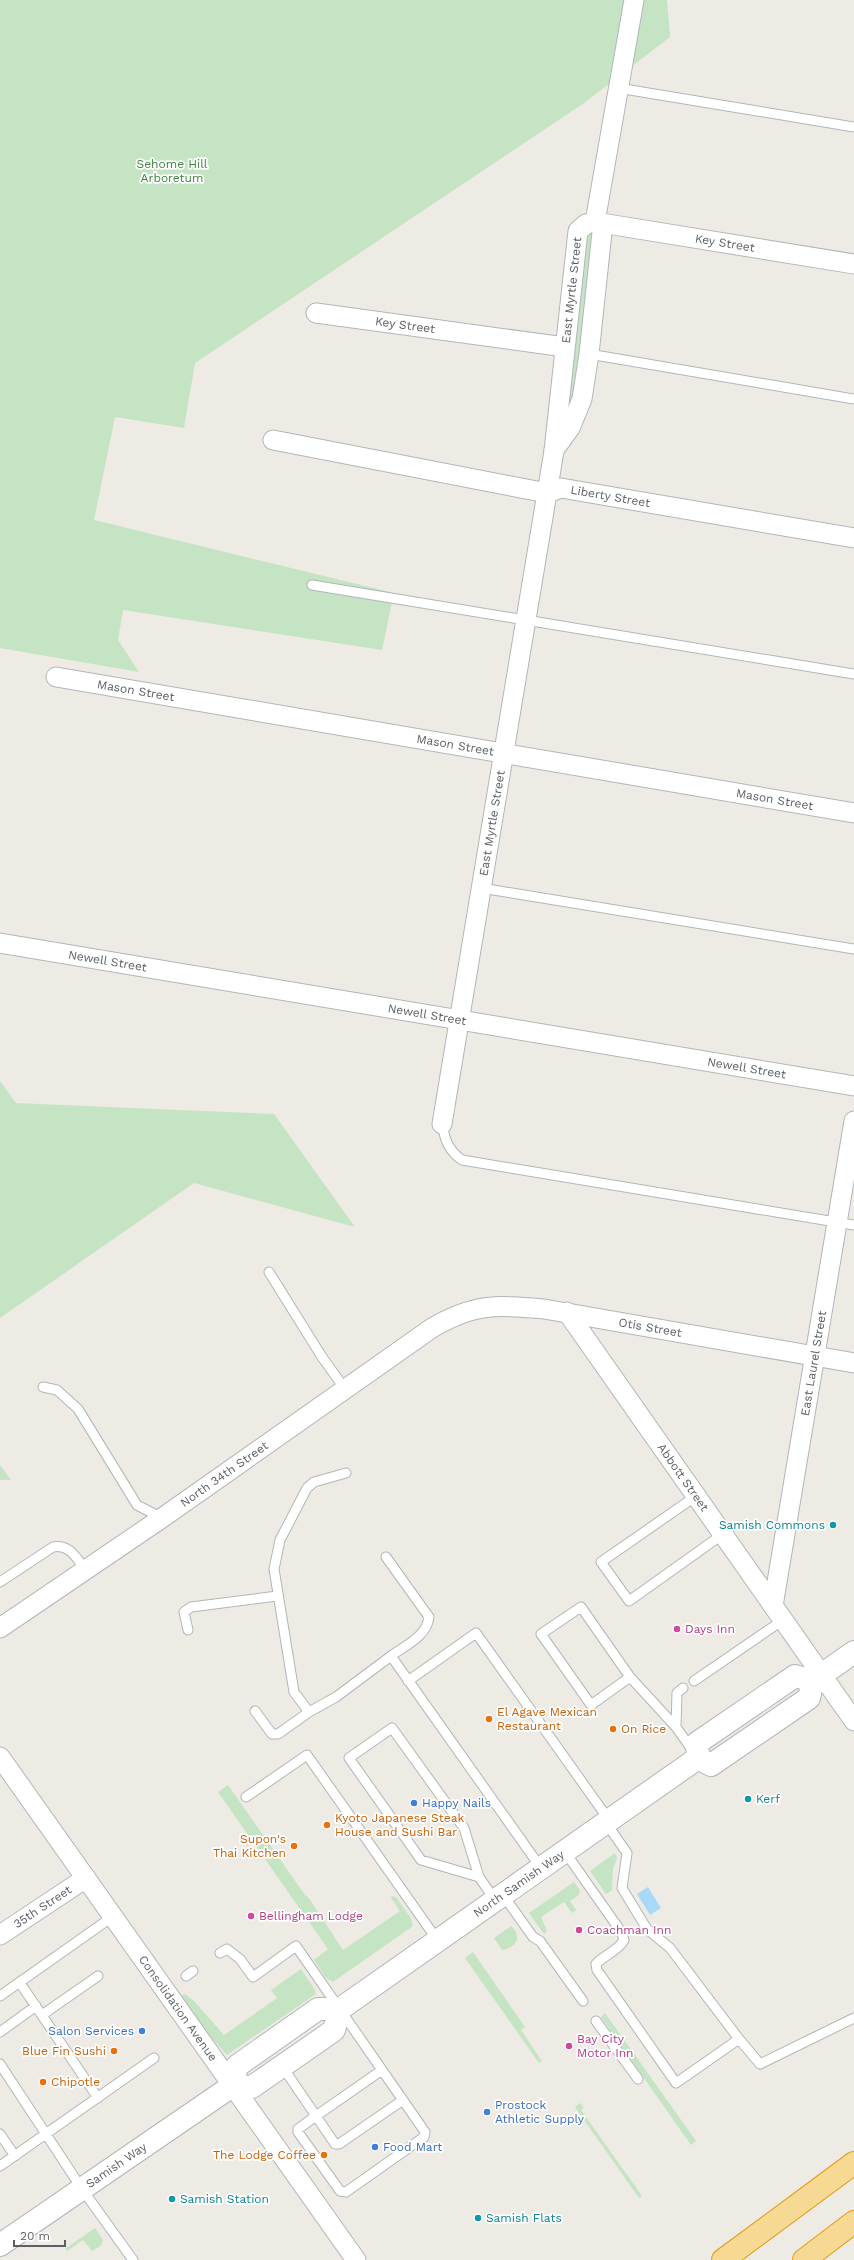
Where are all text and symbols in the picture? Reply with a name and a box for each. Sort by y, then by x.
park label: Sehome Hill Arboretum [136,157,208,185]
street label: Key Street [694,231,756,255]
street label: East Myrtle Street [559,236,584,344]
street label: Key Street [374,314,436,336]
street label: Liberty Street [569,483,651,510]
street label: Mason Street [96,677,176,704]
street label: Mason Street [416,732,495,759]
street label: East Myrtle Street [476,769,508,877]
street label: Mason Street [735,786,814,813]
street label: Newell Street [67,948,148,974]
street label: Newell Street [387,1001,467,1028]
street label: Newell Street [706,1055,787,1081]
street label: East Laurel Street [798,1310,829,1417]
street label: Otis Street [618,1315,683,1340]
street label: North 34th Street [178,1438,271,1510]
street label: Abbott Street [654,1441,712,1514]
place label: Samish Commons [719,1518,825,1532]
marker: Samish Commons [828,1520,838,1530]
place label: Days Inn [685,1622,735,1636]
marker: Days Inn [672,1624,682,1634]
place label: El Agave Mexican Restaurant [497,1705,597,1733]
marker: El Agave Mexican Restaurant [484,1714,494,1724]
place label: On Rice [621,1722,666,1736]
marker: On Rice [608,1724,618,1734]
place label: Kerf [756,1792,780,1806]
marker: Kerf [743,1794,753,1804]
place label: Happy Nails [422,1796,491,1810]
marker: Happy Nails [409,1798,419,1808]
place label: Kyoto Japanese Steak House and Sushi Bar [335,1811,464,1839]
marker: Kyoto Japanese Steak House and Sushi Bar [322,1820,332,1830]
place label: Supon's Thai Kitchen [213,1832,286,1860]
marker: Supon's Thai Kitchen [289,1841,299,1851]
street label: North Samish Way [471,1847,567,1920]
street label: 35th Street [11,1883,74,1931]
place label: Bellingham Lodge [259,1909,363,1923]
marker: Bellingham Lodge [246,1911,256,1921]
place label: Coachman Inn [587,1923,671,1937]
marker: Coachman Inn [574,1925,584,1935]
street label: Consolidation Avenue [136,1953,220,2064]
place label: Salon Services [48,2024,134,2038]
marker: Salon Services [137,2026,147,2036]
place label: Bay City Motor Inn [577,2032,634,2060]
marker: Bay City Motor Inn [564,2041,574,2051]
place label: Blue Fin Sushi [22,2044,106,2058]
marker: Blue Fin Sushi [109,2046,119,2056]
place label: Chipotle [51,2075,100,2089]
marker: Chipotle [38,2077,48,2087]
place label: Prostock Athletic Supply [495,2098,585,2126]
marker: Prostock Athletic Supply [482,2107,492,2117]
street label: Samish Way [83,2139,150,2191]
place label: Food Mart [383,2140,442,2154]
marker: Food Mart [370,2142,380,2152]
place label: The Lodge Coffee [213,2148,316,2162]
marker: The Lodge Coffee [319,2150,329,2160]
place label: Samish Station [180,2192,269,2206]
marker: Samish Station [167,2194,177,2204]
place label: Samish Flats [486,2211,562,2225]
marker: Samish Flats [473,2213,483,2223]
scale bar [14,2222,65,2248]
text: 20 m [20,2229,50,2243]

